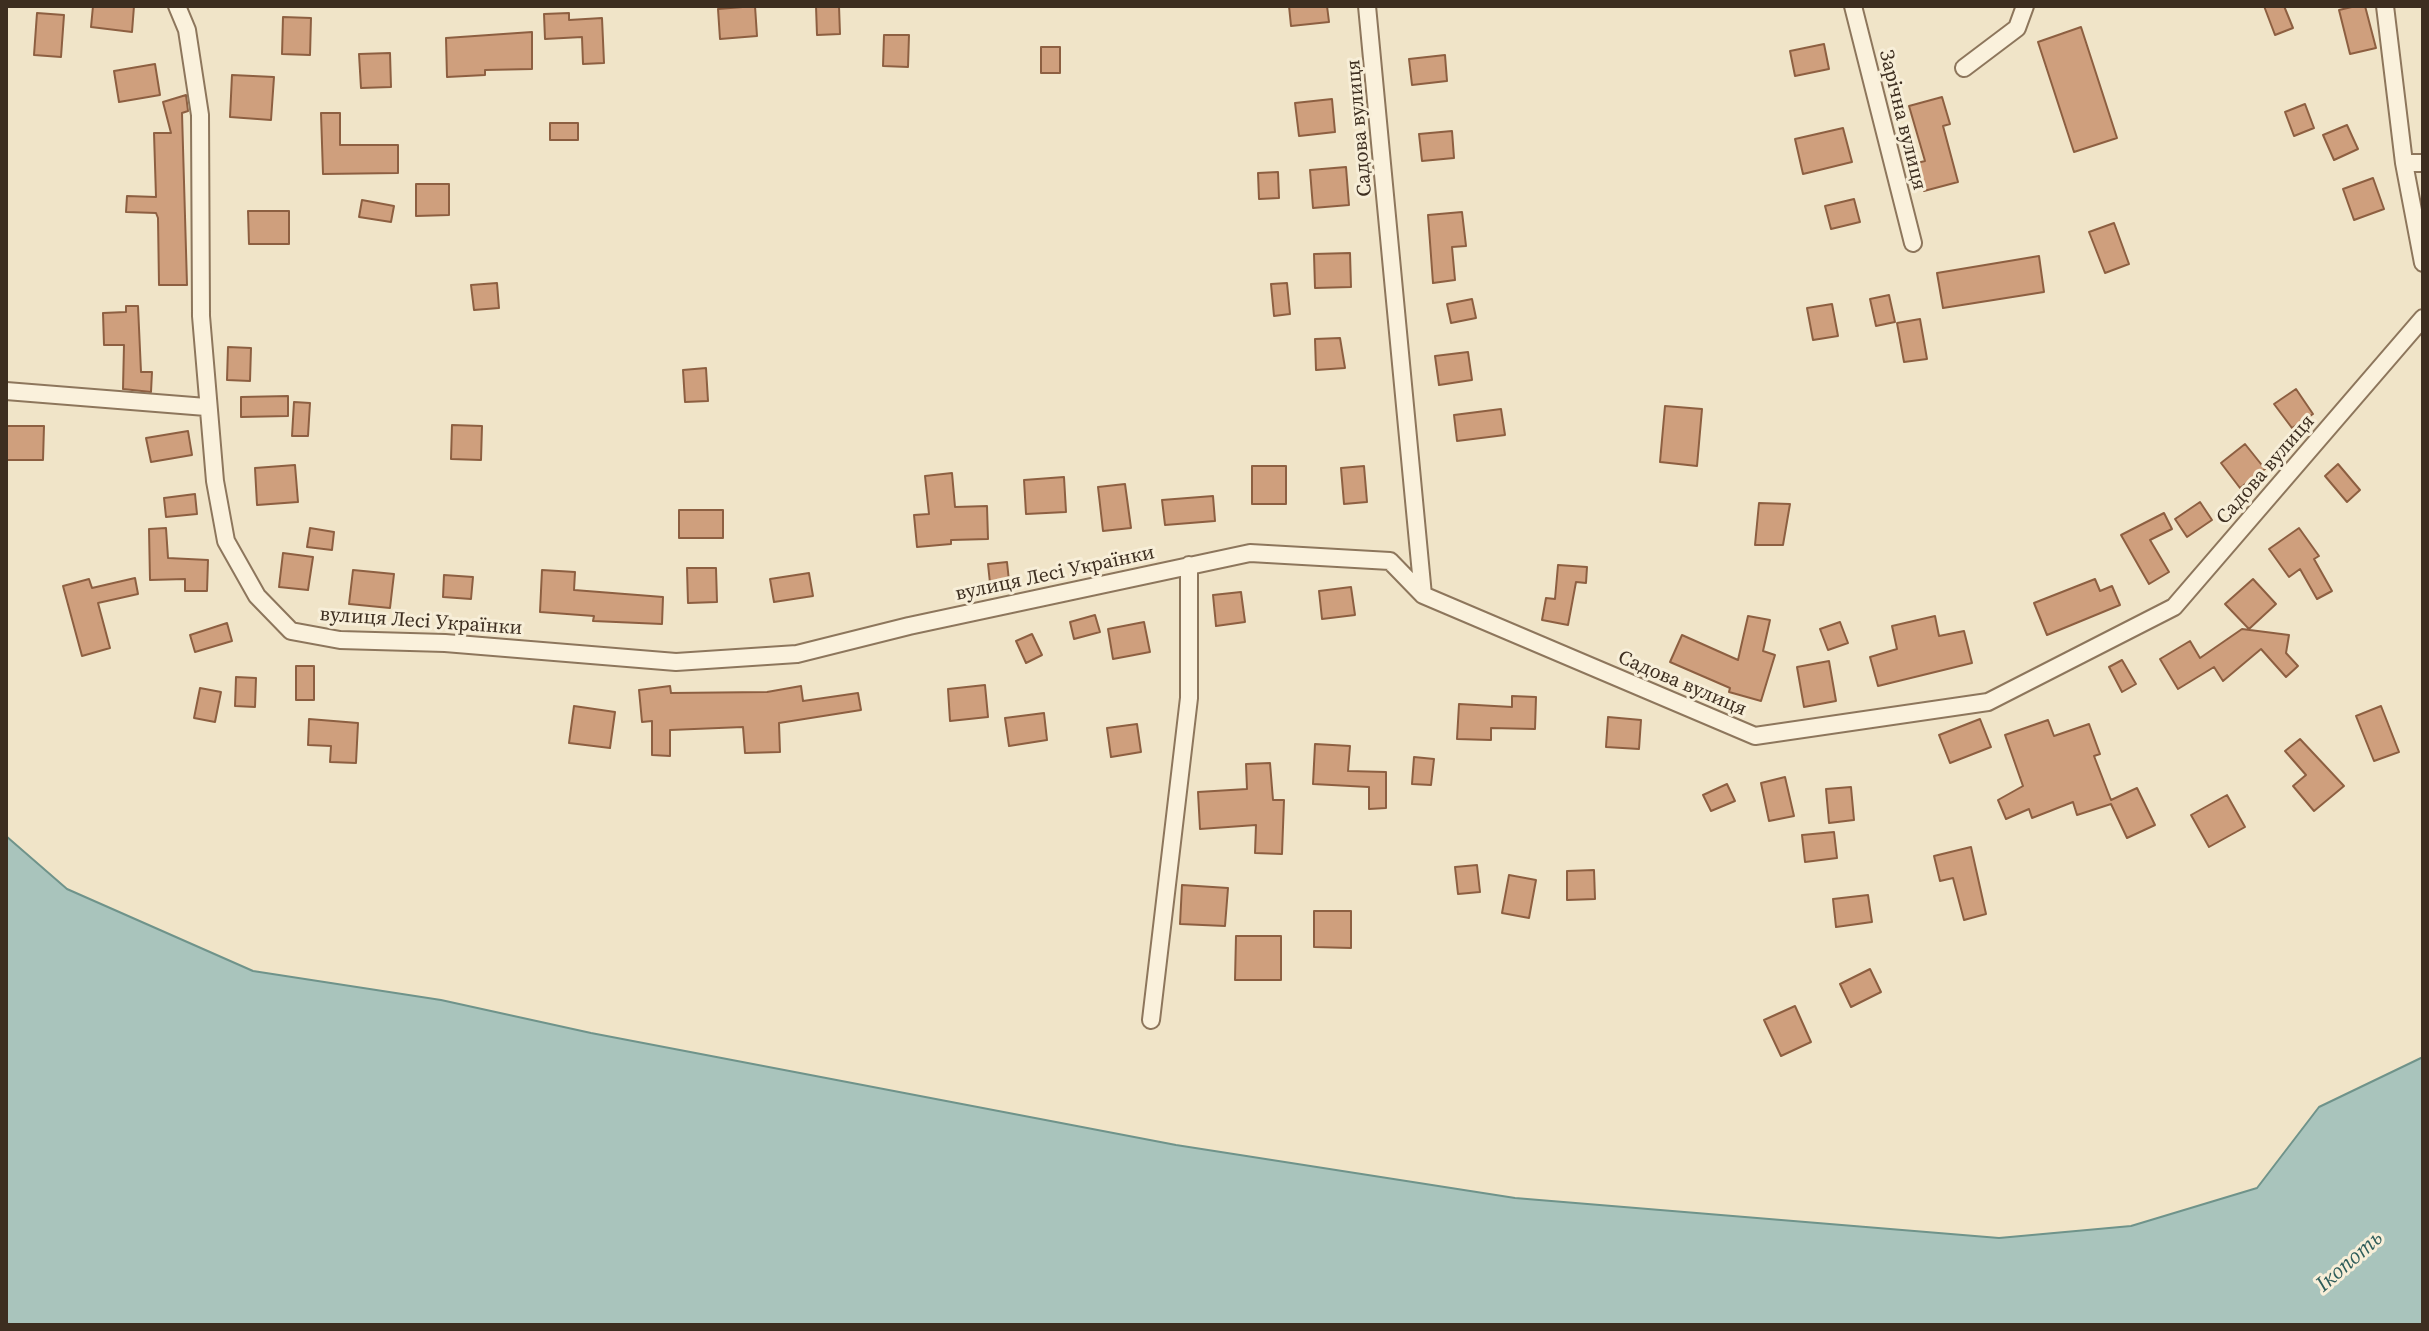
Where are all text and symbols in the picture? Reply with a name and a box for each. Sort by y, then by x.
street label: Зарічна вулиця [1873,47,1931,193]
street label: Садова вулиця [1342,59,1378,197]
street label: Садова вулиця [2212,410,2320,530]
street label: вулиця Лесі Українки [953,541,1157,607]
street label: вулиця Лесі Українки [319,603,523,641]
street label: Садова вулиця [1614,646,1750,722]
water label: Ікопоть [2311,1226,2389,1298]

